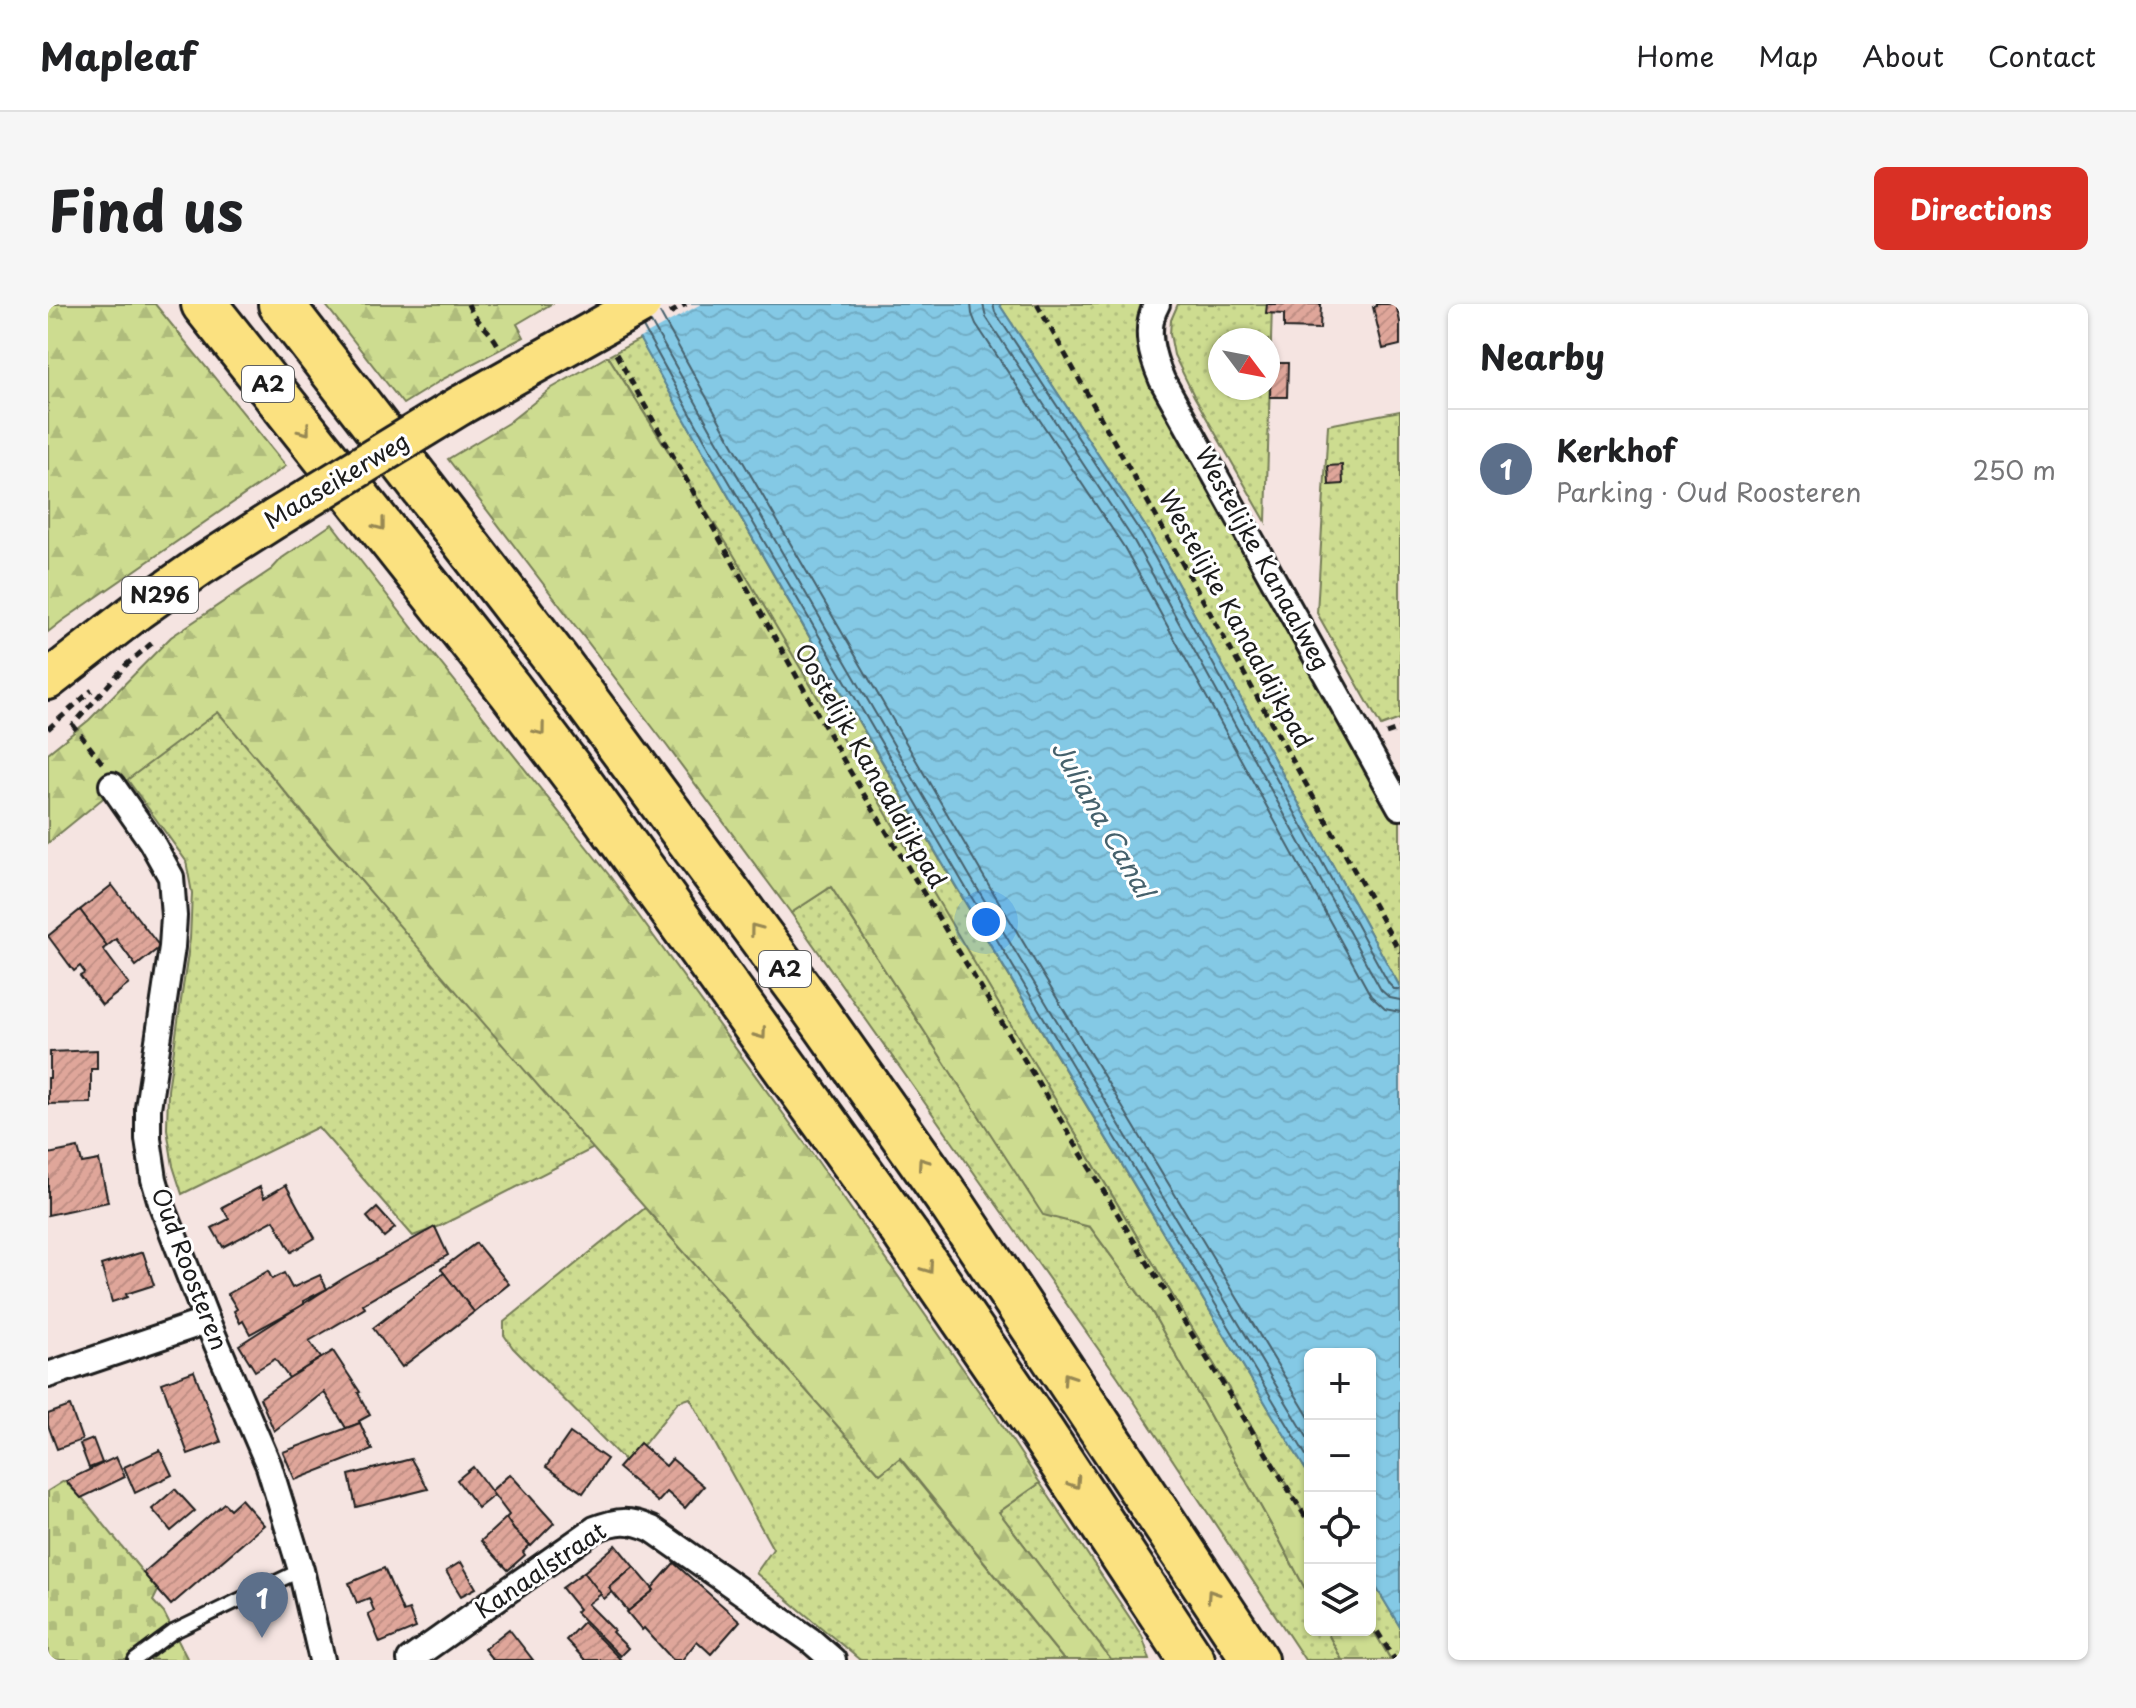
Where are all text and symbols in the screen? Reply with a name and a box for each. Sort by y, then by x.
text: Mapleaf [40,27,197,84]
text: Home [1636,34,1714,77]
text: Map [1758,34,1818,77]
text: About [1862,34,1944,77]
text: Contact [1988,34,2096,77]
text: Find us [48,166,244,251]
button: Directions [1874,167,2088,250]
north arrow [1208,328,1280,400]
text: Nearby [1480,330,1605,382]
road number: A2 [242,366,294,402]
one-way arrow [296,421,310,436]
street label: Maaseikerweg [257,422,415,537]
text: Kerkhof [1556,427,1676,472]
street label: Westelijke Kanaalweg [1187,440,1340,677]
text: 1 [1500,450,1512,489]
text: 250 m [1972,450,2056,489]
text: Parking · Oud Roosteren [1556,472,1861,511]
street label: Westelijke Kanaaldijkpad [1151,483,1323,753]
one-way arrow [371,516,385,531]
road number: N296 [122,577,198,613]
street label: Oostelijk Kanaaldijkpad [787,636,957,894]
one-way arrow [530,721,545,736]
water label: Juliana Canal [1042,732,1166,908]
your location [966,902,1006,942]
one-way arrow [751,923,765,937]
road number: A2 [759,951,811,987]
one-way arrow [751,1025,766,1039]
one-way arrow [918,1157,933,1171]
street label: Oud Roosteren [143,1182,238,1355]
one-way arrow [918,1259,933,1273]
map controls [1304,1348,1376,1636]
button: + [1304,1348,1376,1420]
one-way arrow [1063,1373,1078,1387]
button: − [1304,1420,1376,1492]
one-way arrow [1065,1474,1080,1488]
button: locate [1304,1492,1376,1564]
street label: Kanaalstraat [467,1512,613,1627]
button: layers [1304,1564,1376,1636]
pin: 1 [236,1572,288,1638]
one-way arrow [1207,1589,1222,1604]

